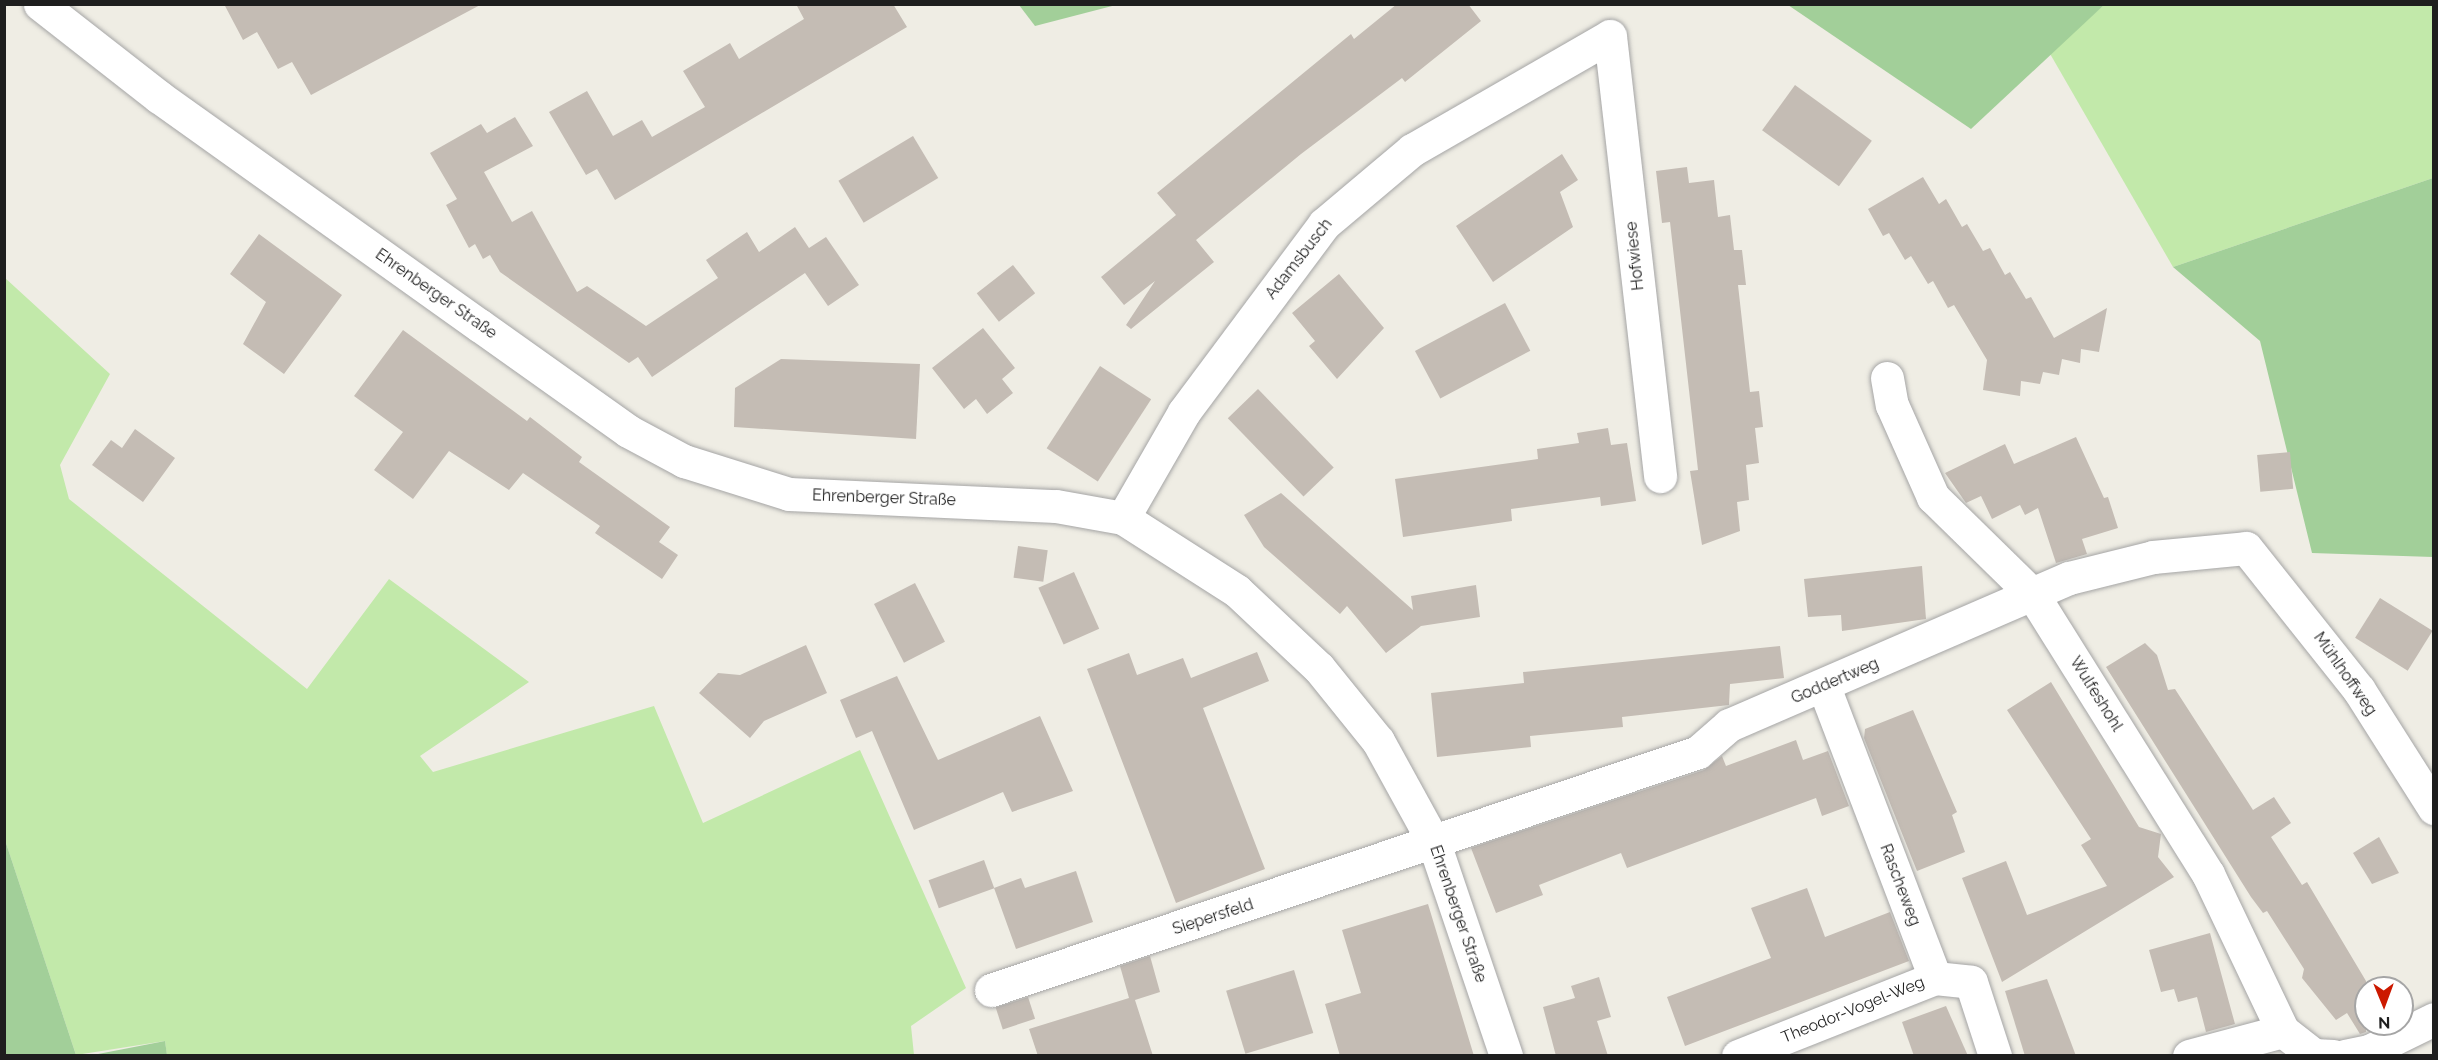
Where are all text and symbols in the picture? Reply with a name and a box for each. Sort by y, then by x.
street label: Adamsbusch [1262,215,1336,303]
street label: Hofwiese [1622,221,1648,291]
street label: Ehrenberger Straße [371,245,501,343]
street label: Ehrenberger Straße [812,486,956,510]
street label: Mühlhoffweg [2309,629,2381,719]
street label: Wulfeshohl [2065,653,2127,735]
street label: Goddertweg [1788,654,1882,708]
street label: Rascheweg [1876,841,1924,929]
street label: Ehrenberger Straße [1425,843,1491,985]
street label: Siepersfeld [1170,895,1256,939]
street label: Theodor-Vogel-Weg [1779,973,1927,1047]
north arrow [2354,976,2414,1036]
text: N [2378,1013,2391,1032]

